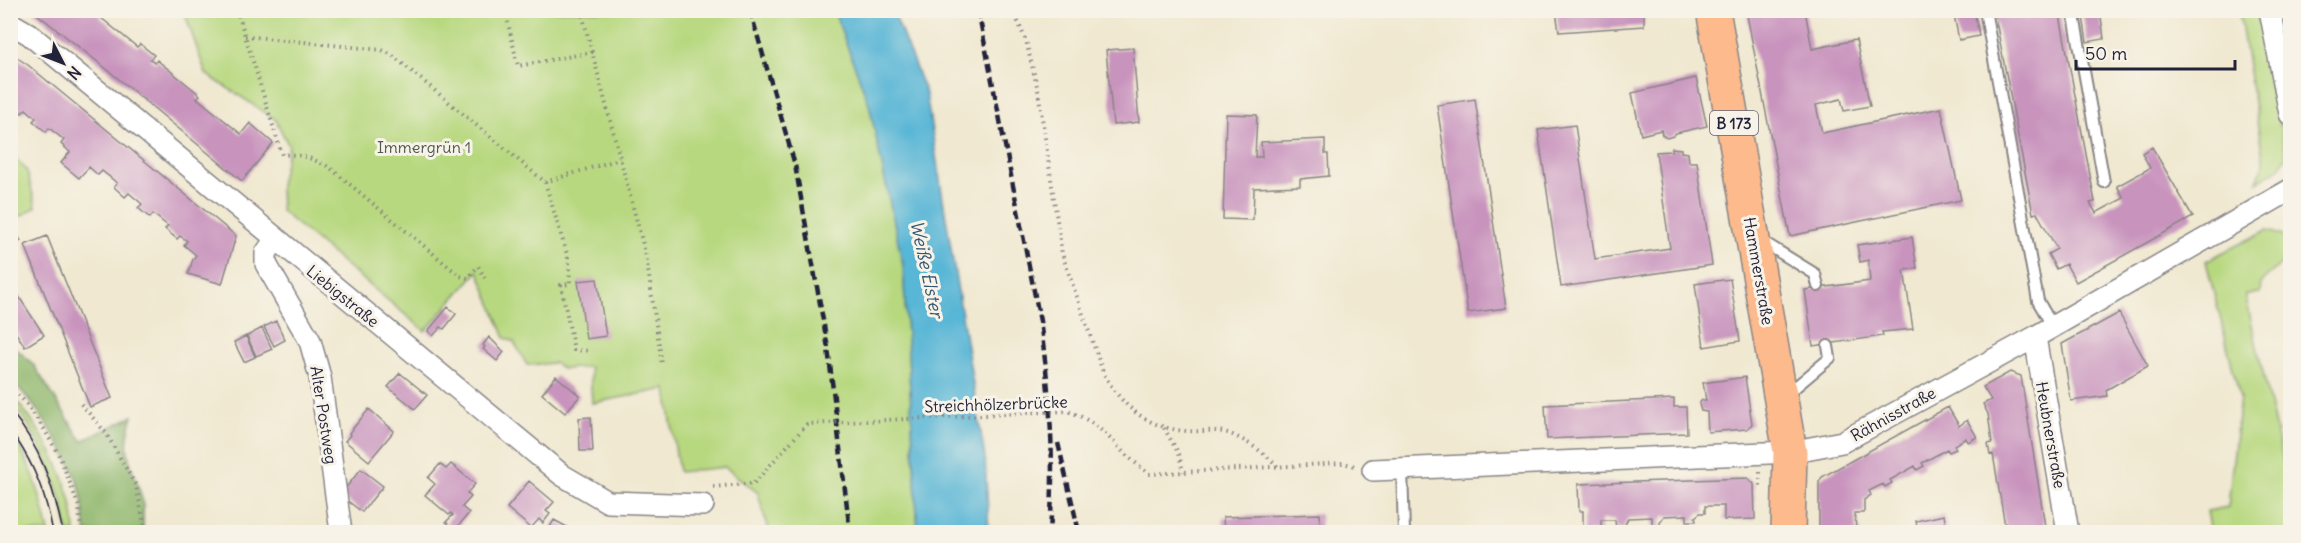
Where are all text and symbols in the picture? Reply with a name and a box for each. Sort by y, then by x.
north arrow [33,33,93,93]
scale bar [2076,33,2235,71]
text: 50 m [2085,42,2127,65]
text: N [63,62,85,84]
road number: B 173 [1710,111,1758,135]
park label: Immergrün 1 [377,137,471,157]
street label: Hammerstraße [1740,215,1778,327]
water label: Weiße Elster [905,218,949,322]
street label: Liebigstraße [303,261,383,331]
street label: Alter Postweg [306,364,342,466]
street label: Heubnerstraße [2032,380,2070,490]
street label: Rähnisstraße [1847,382,1939,446]
street label: Streichhölzerbrücke [924,392,1068,416]

